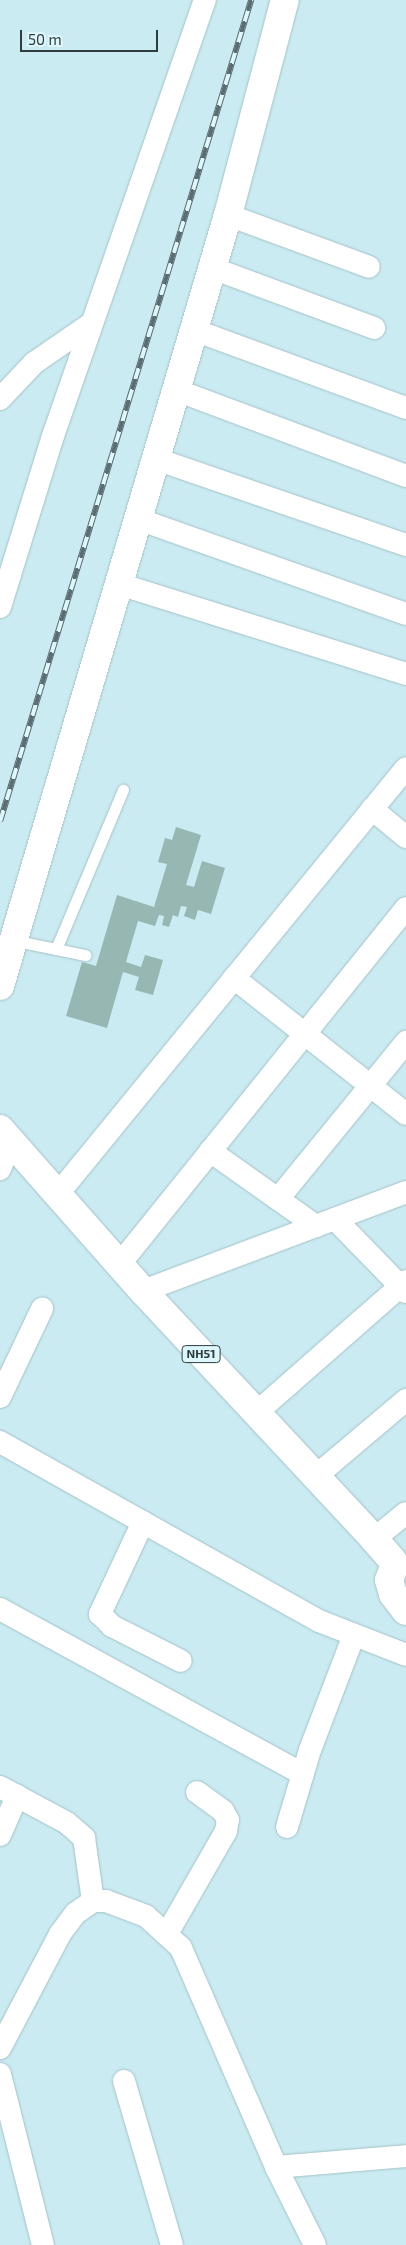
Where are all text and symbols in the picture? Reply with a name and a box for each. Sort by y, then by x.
scale bar [22,20,160,52]
text: 50 m [28,30,62,48]
road number: NH51 [181,1345,221,1364]

